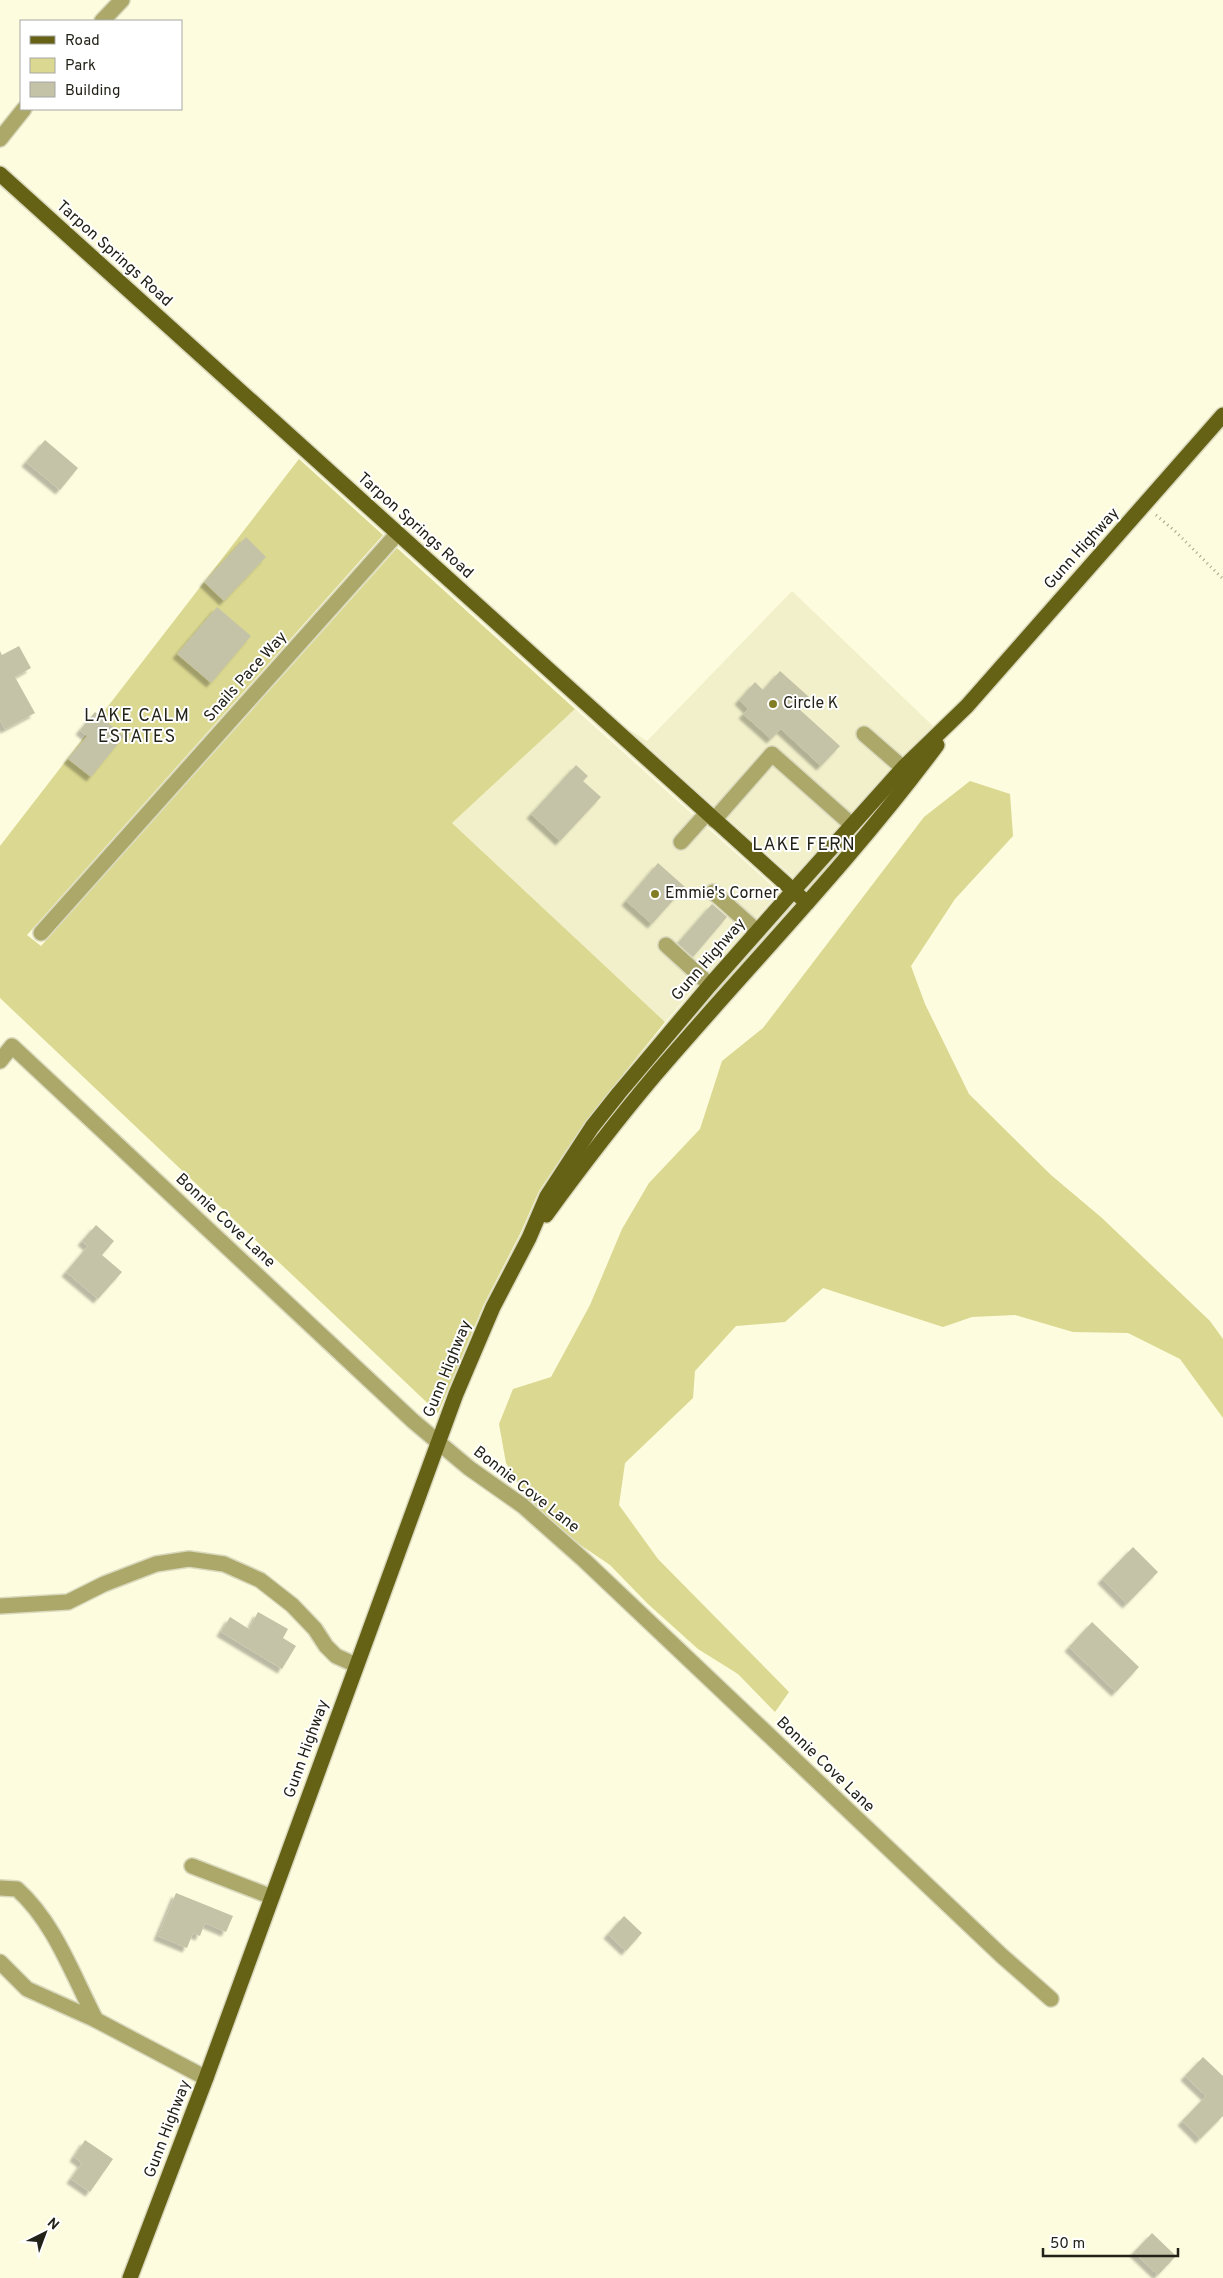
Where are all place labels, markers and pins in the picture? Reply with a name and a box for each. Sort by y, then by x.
place label: Circle K [783,694,838,714]
marker: Circle K [767,698,779,710]
place label: Emmie's Corner [665,884,779,904]
marker: Emmie's Corner [649,888,661,900]

